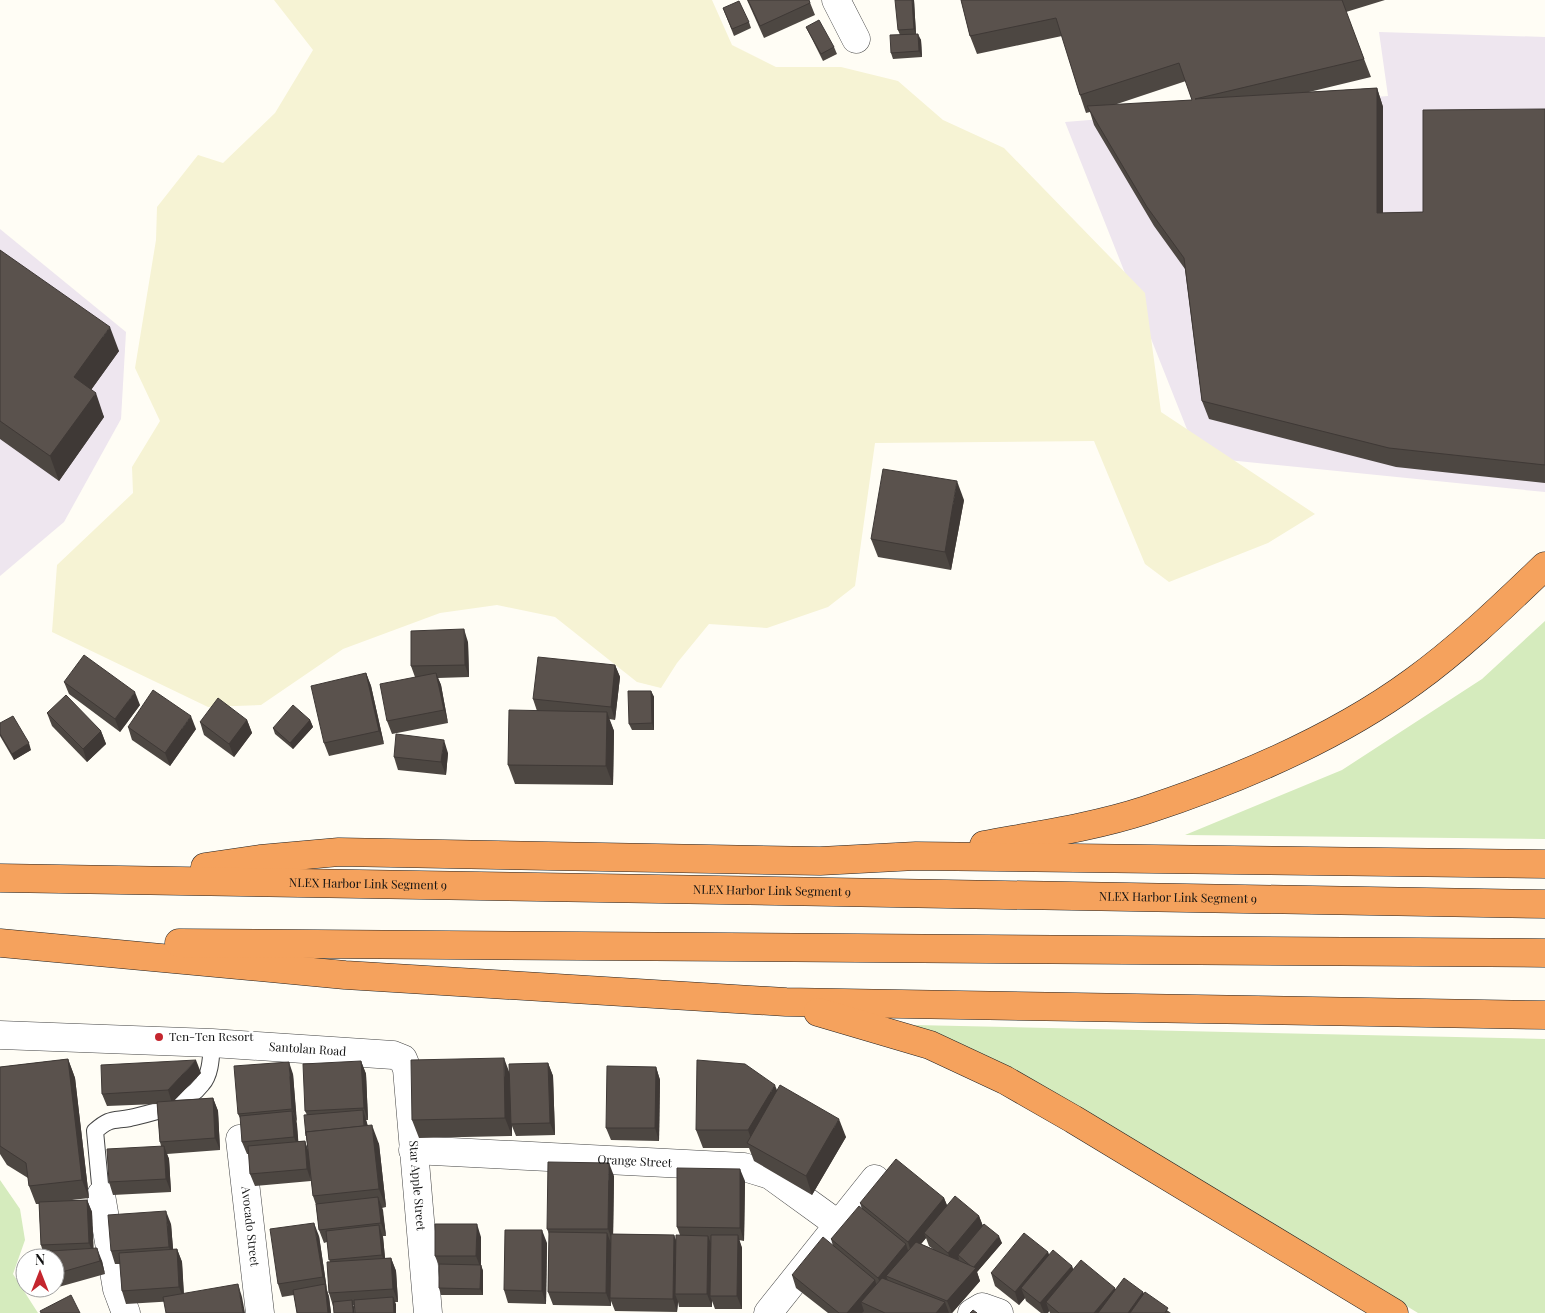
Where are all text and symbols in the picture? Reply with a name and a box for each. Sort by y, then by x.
street label: NLEX Harbor Link Segment 9 [289,874,447,893]
street label: NLEX Harbor Link Segment 9 [693,881,851,899]
street label: NLEX Harbor Link Segment 9 [1099,887,1257,906]
place label: Ten-Ten Resort [169,1028,254,1044]
marker: Ten-Ten Resort [153,1031,165,1043]
street label: Santolan Road [269,1038,347,1059]
street label: Star Apple Street [406,1140,430,1232]
street label: Orange Street [597,1150,673,1170]
street label: Avocado Street [238,1184,264,1268]
north arrow [15,1248,65,1298]
text: N [35,1250,45,1269]

